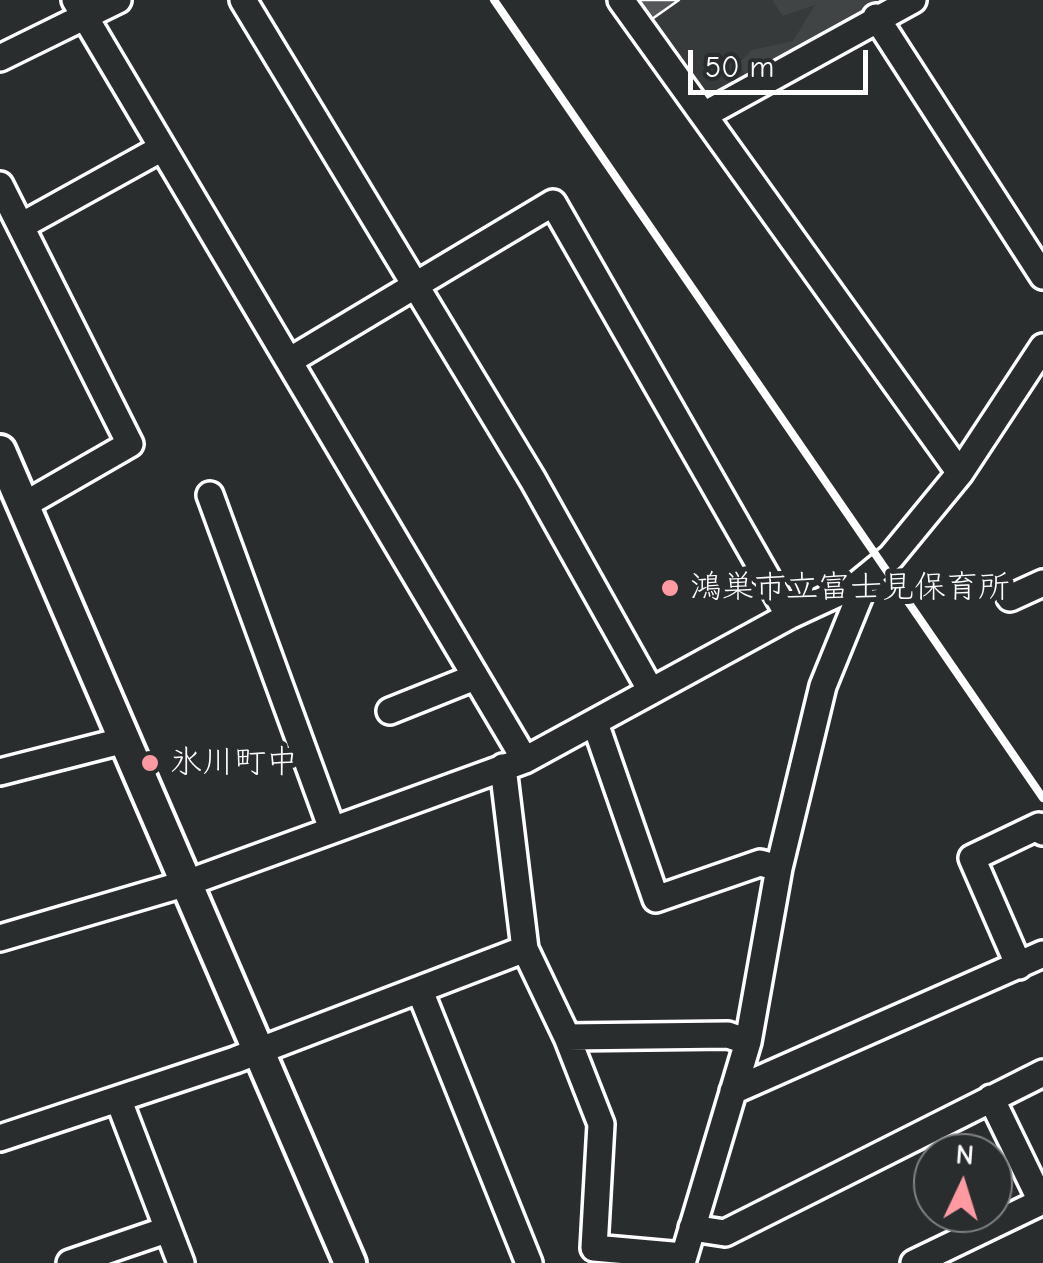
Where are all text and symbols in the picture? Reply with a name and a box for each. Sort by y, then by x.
scale bar [693,30,873,92]
text: 50 m [705,50,774,85]
place label: 鴻巣市立富士見保育所 [690,569,1010,607]
marker: 鴻巣市立富士見保育所 [659,577,681,599]
place label: 氷川町中 [170,744,298,782]
marker: 氷川町中 [139,752,161,774]
north arrow [913,1133,1013,1233]
text: N [955,1138,975,1172]

